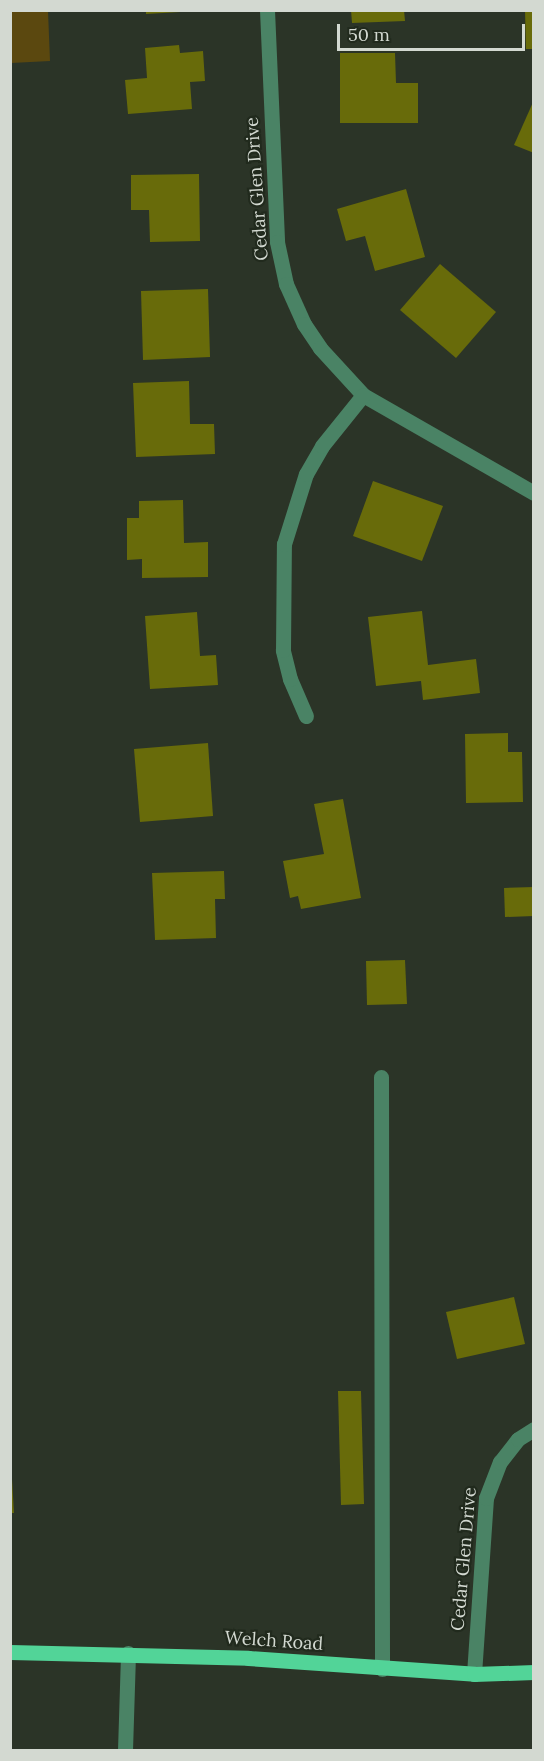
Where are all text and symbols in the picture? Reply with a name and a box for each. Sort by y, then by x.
scale bar [340,12,528,50]
text: 50 m [348,23,390,46]
street label: Cedar Glen Drive [241,116,273,262]
street label: Cedar Glen Drive [447,1486,481,1632]
street label: Welch Road [224,1627,324,1655]

